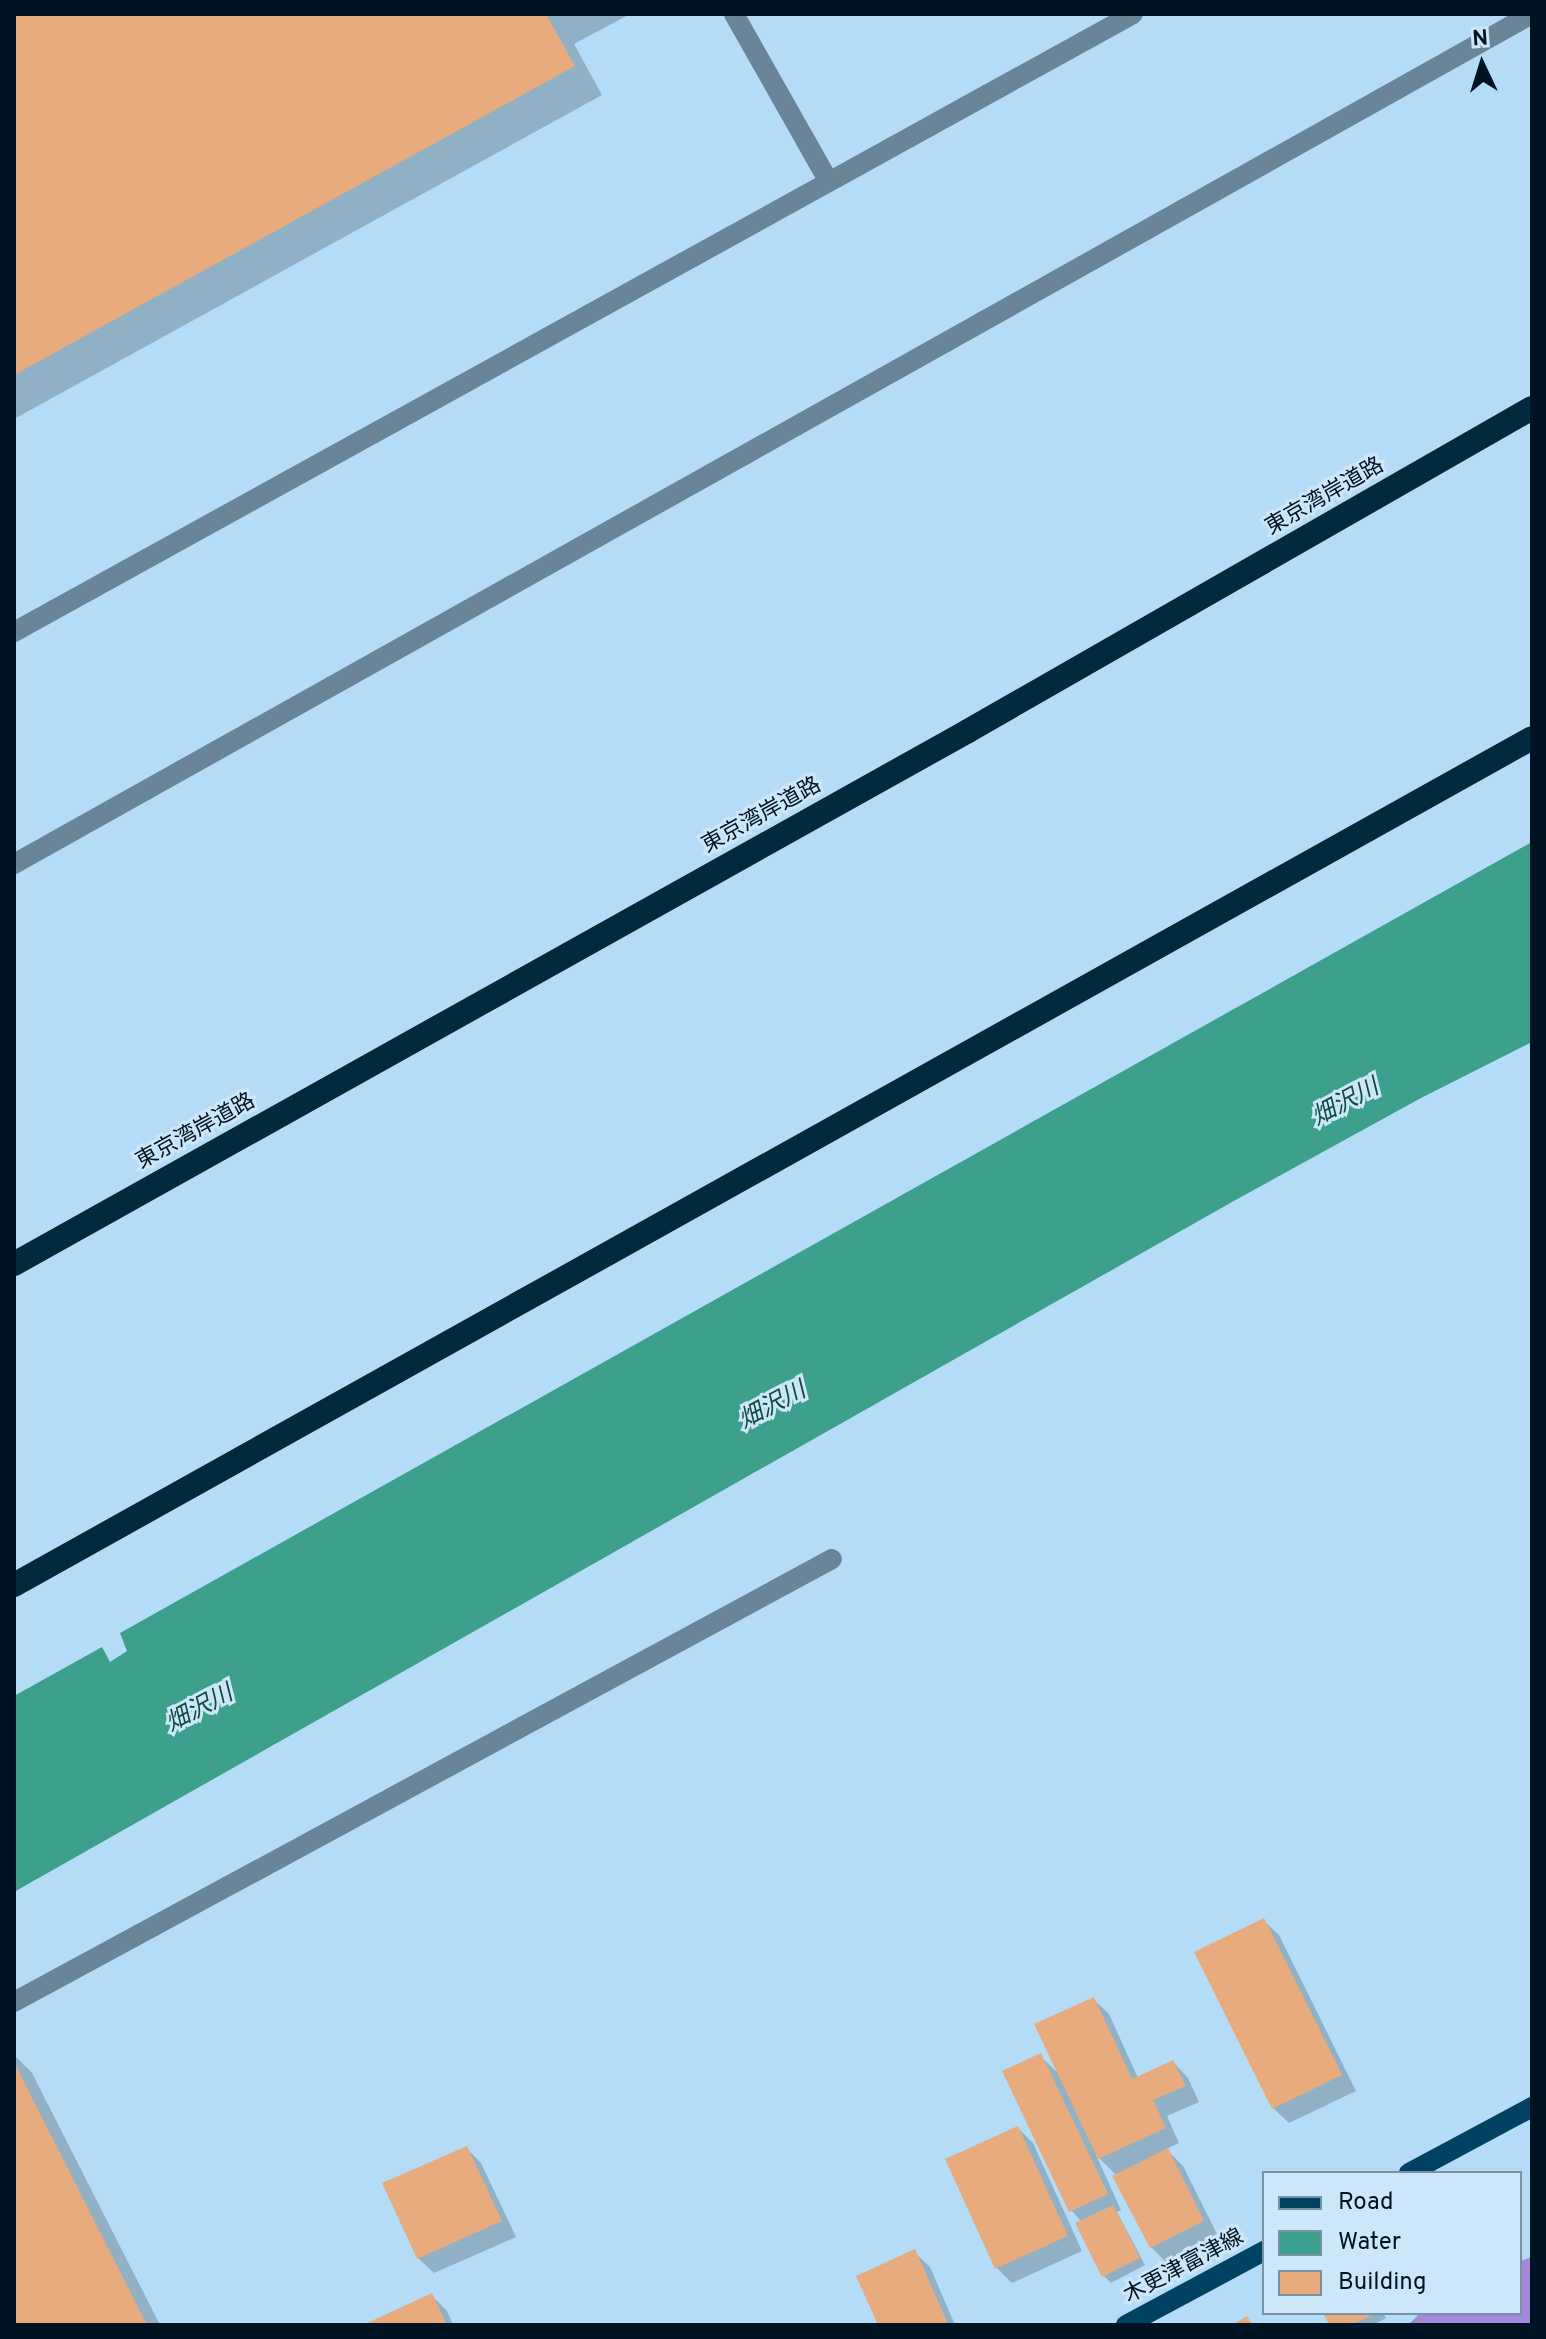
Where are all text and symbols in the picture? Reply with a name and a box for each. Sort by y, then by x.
north arrow [1442,24,1522,104]
text: N [1471,26,1489,54]
street label: 東京湾岸道路 [1261,453,1389,541]
street label: 東京湾岸道路 [698,772,826,860]
water label: 畑沢川 [1307,1074,1385,1134]
street label: 東京湾岸道路 [132,1088,260,1176]
water label: 畑沢川 [734,1377,812,1437]
water label: 畑沢川 [161,1680,239,1740]
legend [1262,2171,1522,2315]
text: Road [1338,2188,1394,2218]
street label: 木更津富津線 [1120,2224,1248,2310]
text: Water [1338,2228,1401,2258]
text: Building [1338,2268,1427,2298]

